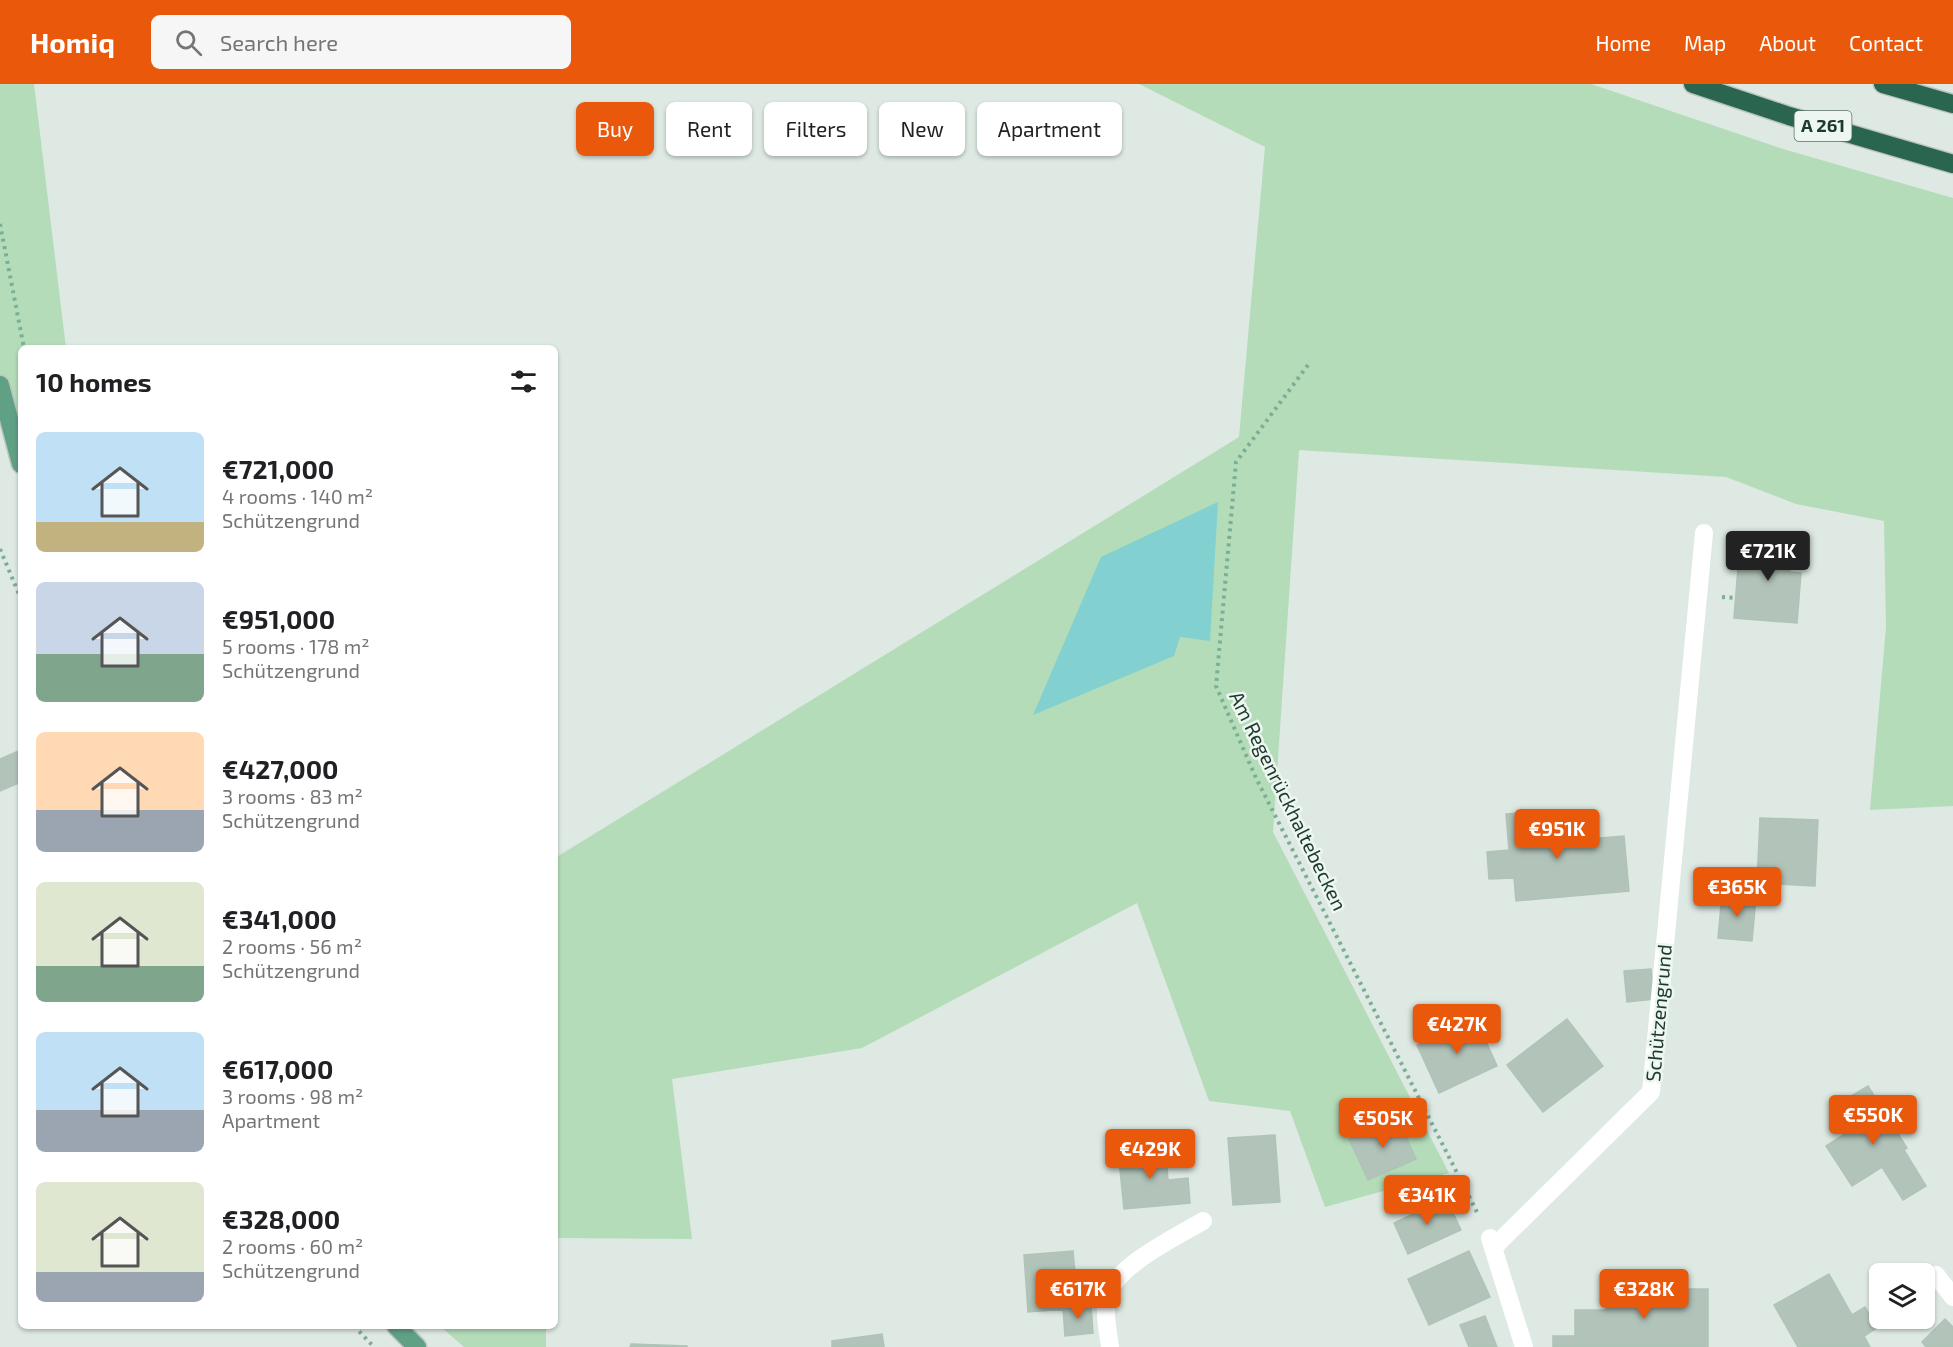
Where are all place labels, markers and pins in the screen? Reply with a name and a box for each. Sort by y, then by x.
pin: €721K [1726,531,1810,582]
pin: €951K [1515,809,1599,860]
pin: €365K [1695,867,1779,918]
pin: €427K [1415,1004,1499,1055]
pin: €550K [1831,1095,1915,1146]
pin: €505K [1341,1098,1425,1149]
pin: €429K [1108,1129,1192,1180]
pin: €341K [1385,1175,1469,1226]
pin: €617K [1036,1269,1120,1320]
pin: €328K [1602,1269,1686,1320]

